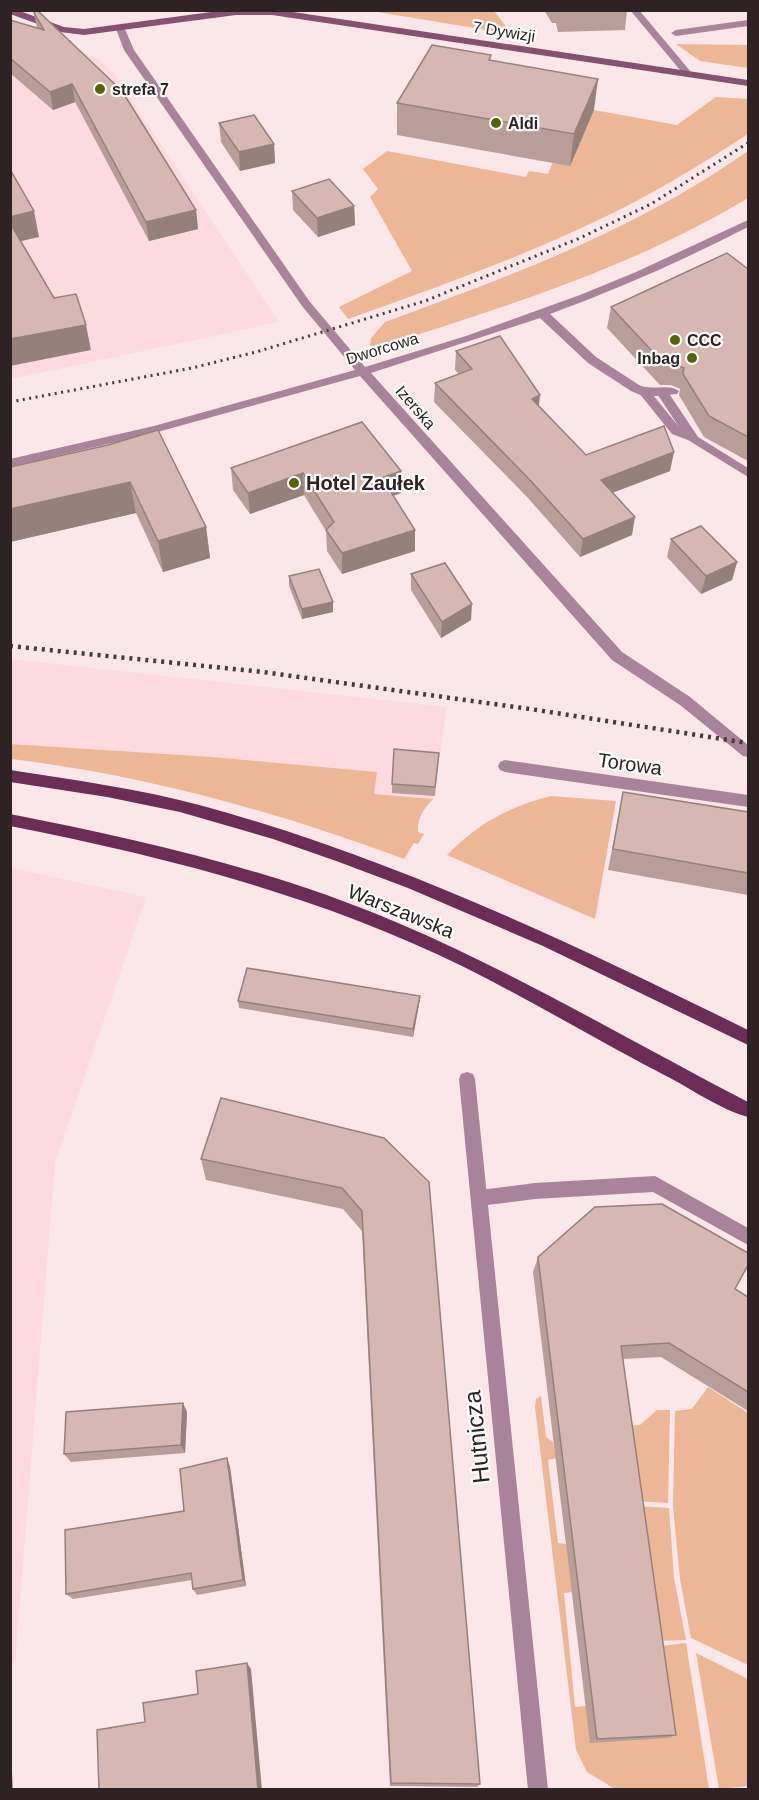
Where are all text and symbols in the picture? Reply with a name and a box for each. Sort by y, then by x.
street label: 7 Dywizji [471,18,536,45]
place label: strefa 7 [112,81,169,98]
marker: strefa 7 [93,82,107,96]
place label: Aldi [508,115,538,132]
marker: Aldi [489,116,503,130]
street label: Dworcowa [344,329,420,368]
place label: CCC [687,332,722,349]
marker: CCC [668,333,682,347]
place label: Inbag [637,350,680,367]
marker: Inbag [685,351,699,365]
street label: Izerska [392,382,439,432]
place label: Hotel Zaułek [306,472,426,494]
marker: Hotel Zaułek [287,476,301,490]
street label: Torowa [597,749,664,780]
street label: Warszawska [345,880,458,943]
street label: Hutnicza [458,1389,495,1485]

